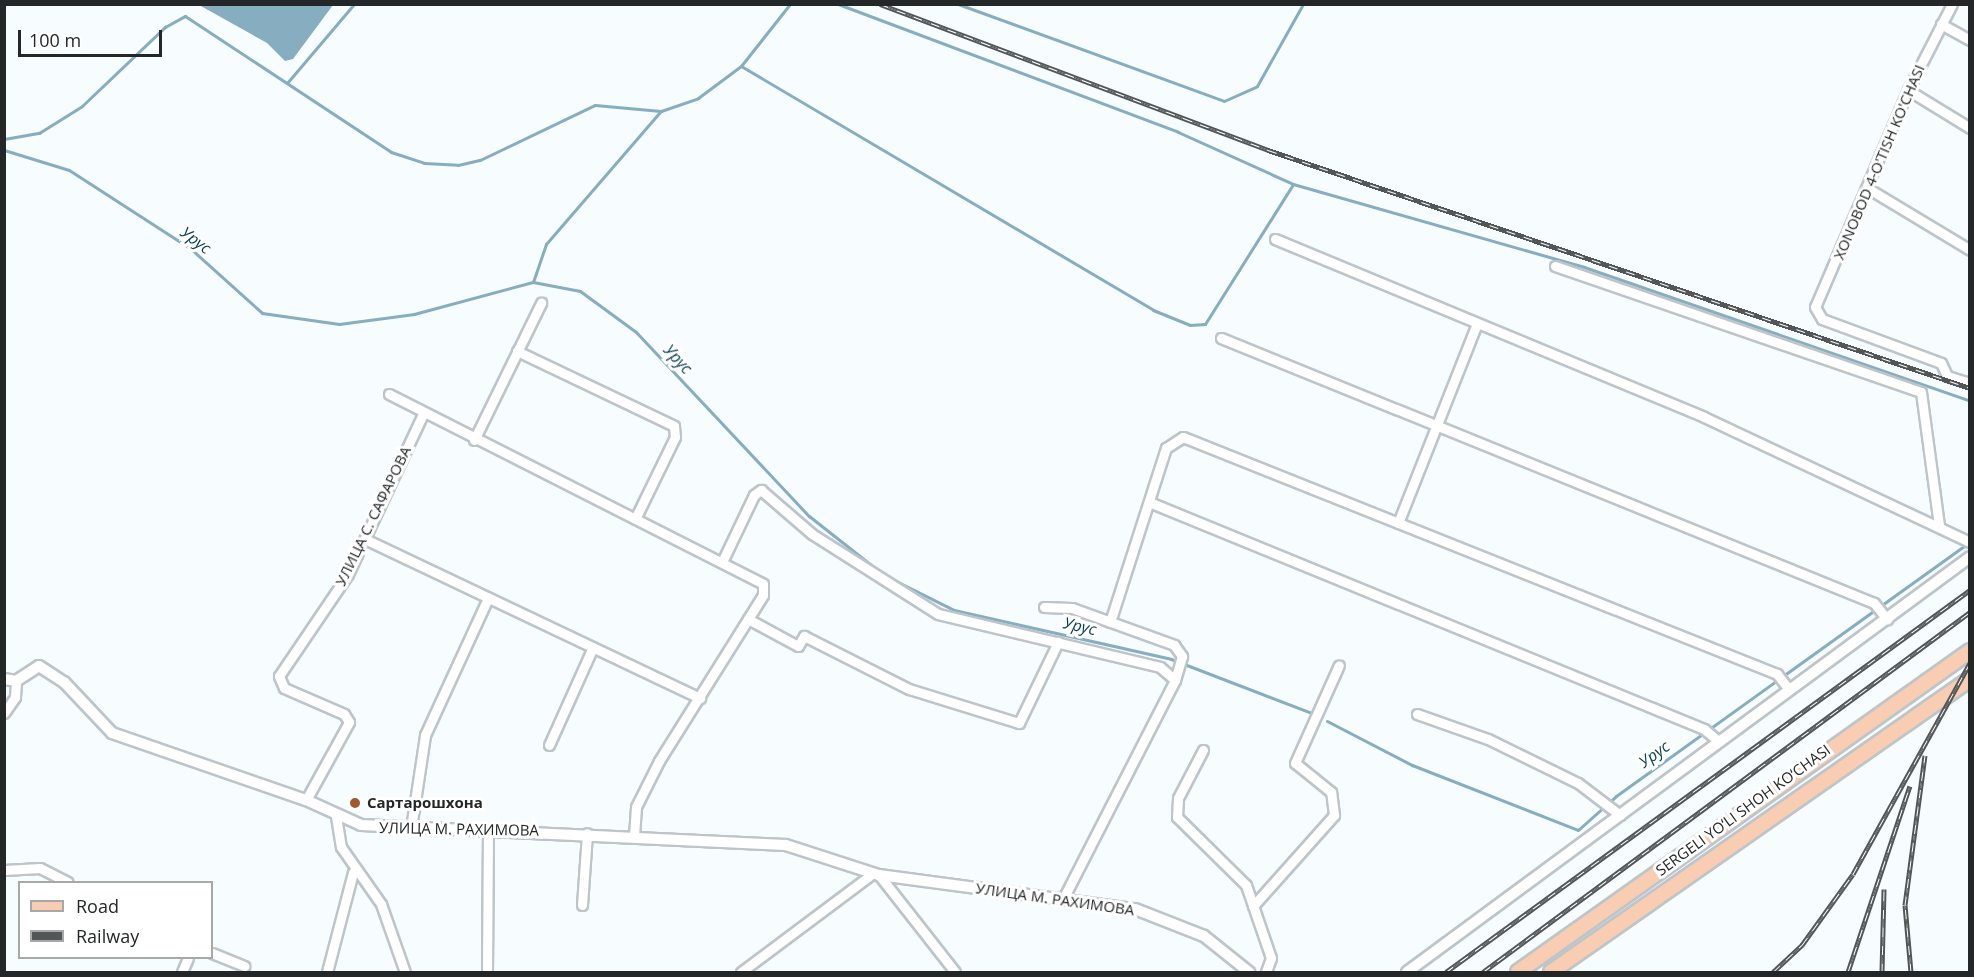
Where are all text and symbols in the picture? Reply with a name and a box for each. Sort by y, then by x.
scale bar [21,18,165,56]
text: 100 m [29,28,81,52]
street label: XONOBOD 4-O'TISH KO'CHASI [1830,62,1928,262]
water label: Урус [177,222,215,258]
water label: Урус [660,340,696,378]
street label: УЛИЦА С. САФАРОВА [331,443,415,589]
water label: Урус [1062,613,1098,639]
water label: Урус [1635,737,1673,771]
street label: SERGELI YO‘LI SHOH KO‘CHASI [1652,741,1834,879]
place label: Сартарошхона [367,794,483,812]
marker: Сартарошхона [348,796,362,810]
street label: УЛИЦА М. РАХИМОВА [379,819,539,839]
street label: УЛИЦА М. РАХИМОВА [975,879,1135,919]
legend [18,881,213,959]
text: Road [76,894,119,918]
text: Railway [76,924,139,948]

